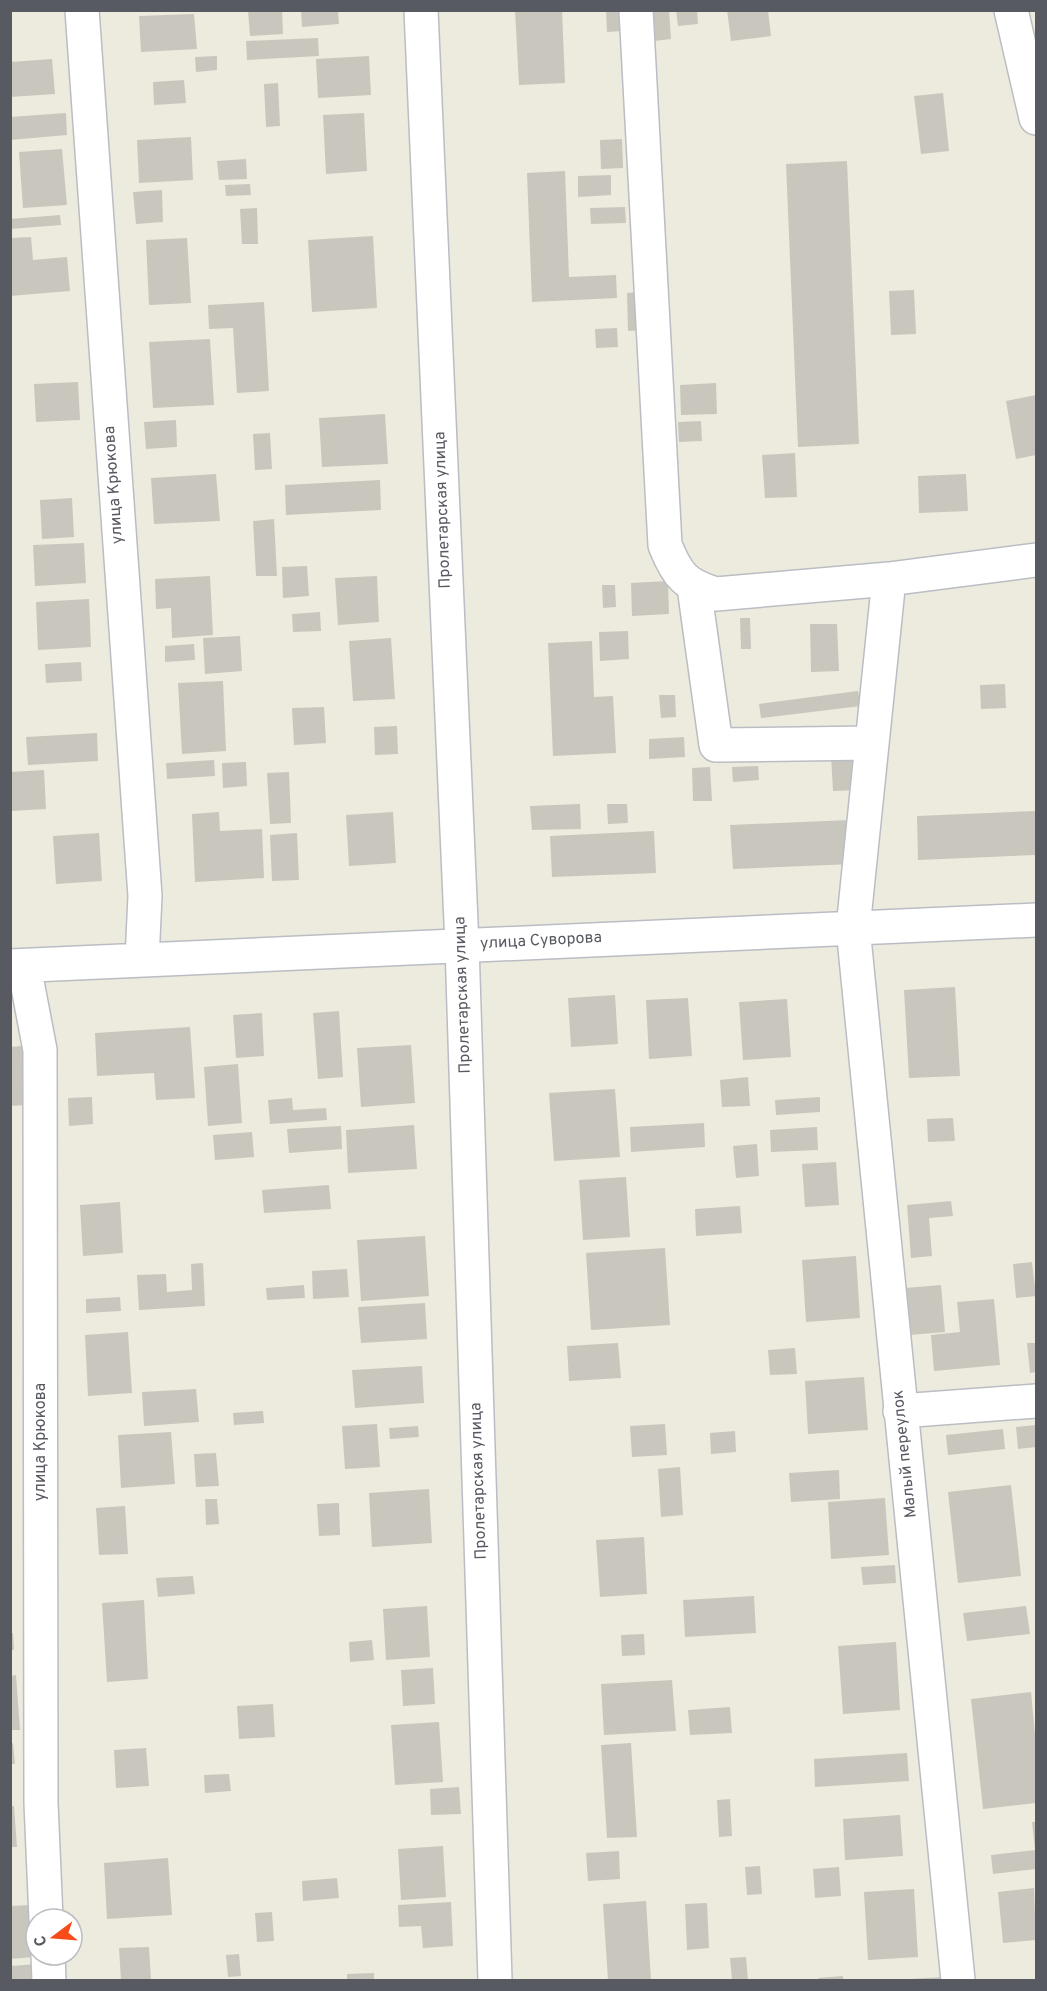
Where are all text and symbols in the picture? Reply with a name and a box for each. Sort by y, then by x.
street label: улица Крюкова [100,425,128,545]
street label: Пролетарская улица [430,431,456,589]
street label: Пролетарская улица [450,916,476,1074]
street label: улица Суворова [479,928,603,954]
street label: улица Крюкова [31,1383,51,1501]
street label: Малый переулок [888,1389,922,1519]
street label: Пролетарская улица [466,1402,492,1560]
north arrow [24,1907,84,1967]
text: С [30,1933,53,1948]

